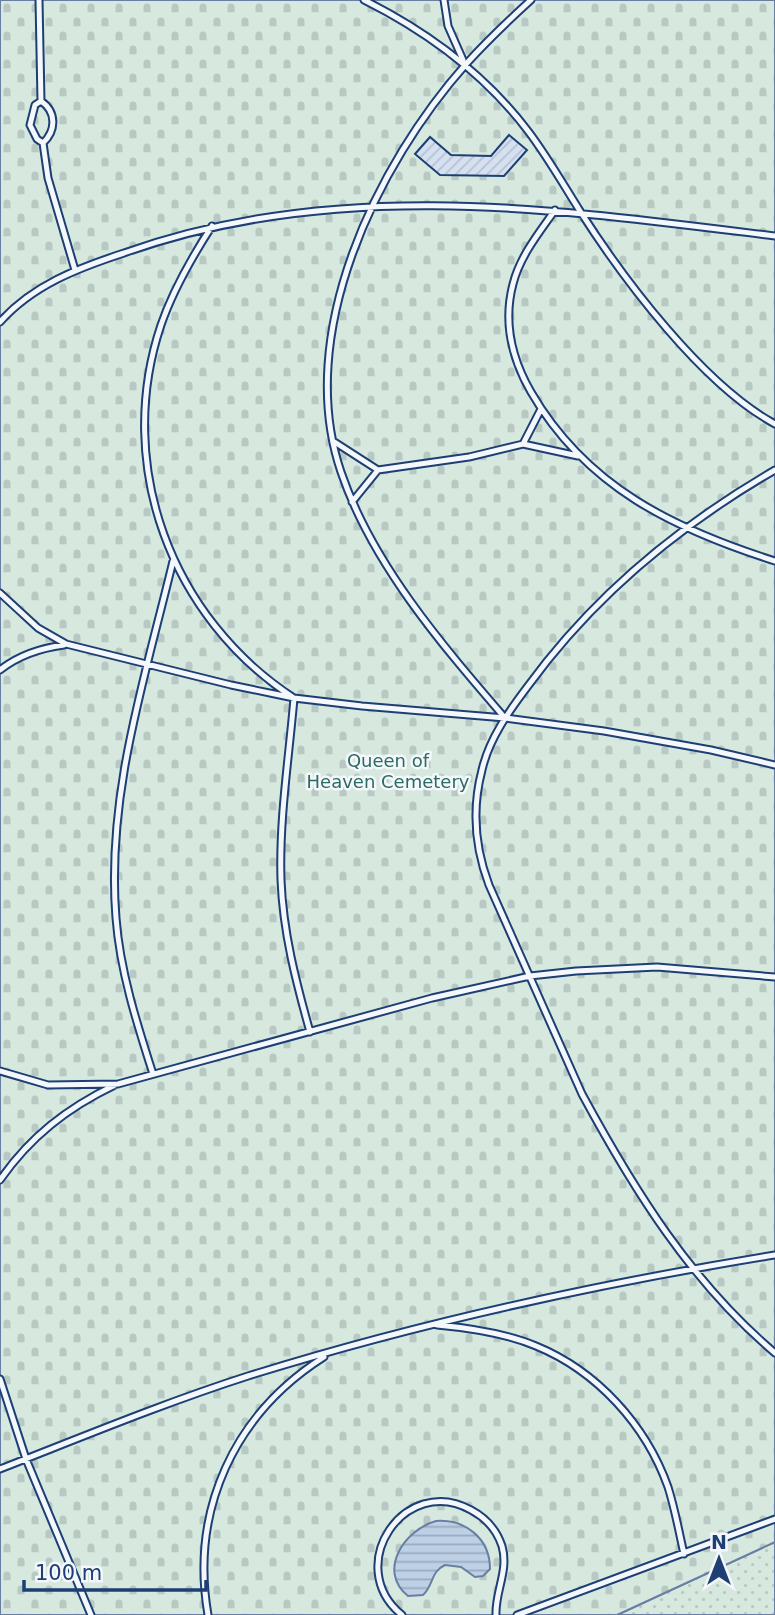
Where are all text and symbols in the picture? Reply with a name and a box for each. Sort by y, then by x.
park label: Queen of Heaven Cemetery [307,750,470,792]
north arrow [684,1524,754,1594]
text: N [711,1531,727,1553]
scale bar [24,1548,206,1592]
text: 100 m [35,1561,102,1585]

